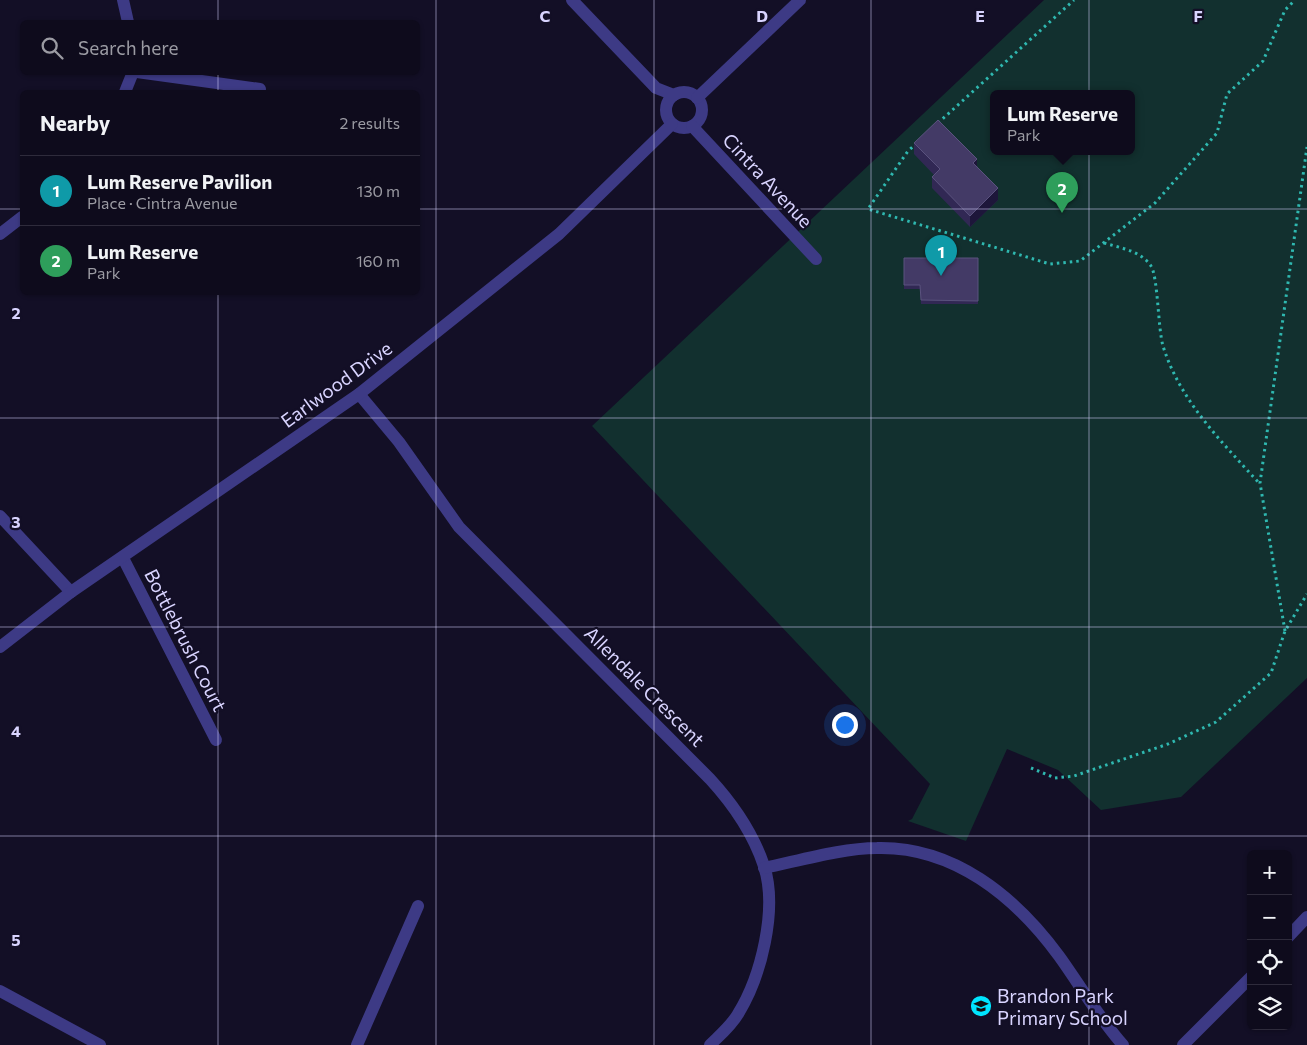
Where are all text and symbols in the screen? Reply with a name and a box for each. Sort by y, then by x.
text: C [540,6,551,25]
text: D [756,6,768,25]
text: E [975,6,985,25]
text: F [1193,6,1203,25]
search box [20,20,420,75]
icon: search [38,34,66,62]
text: Search here [78,36,178,59]
popup [990,90,1135,155]
text: Lum Reserve [1007,102,1118,125]
text: Nearby [40,110,110,135]
text: 2 results [339,113,400,132]
text: Park [1007,125,1040,144]
street label: Cintra Avenue [718,128,818,232]
text: Lum Reserve Pavilion [87,170,272,193]
pin: 2 [1046,172,1078,213]
text: 1 [52,181,60,200]
text: 130 m [357,181,400,200]
text: Place · Cintra Avenue [87,193,238,212]
pin: 1 [925,235,957,276]
text: Lum Reserve [87,240,198,263]
text: 2 [51,251,61,270]
text: 160 m [356,251,400,270]
text: Park [87,263,120,282]
text: 2 [11,303,21,322]
street label: Earlwood Drive [276,336,396,432]
text: 3 [11,512,21,531]
street label: Bottlebrush Court [140,565,232,715]
street label: Allendale Crescent [580,621,710,751]
your location [832,712,858,738]
text: 4 [11,721,21,740]
map controls [1247,850,1292,1030]
button: + [1247,850,1292,895]
button: − [1247,895,1292,940]
text: 5 [11,930,21,949]
button: locate [1247,940,1292,985]
place label: Brandon Park Primary School [997,984,1128,1029]
button: layers [1247,985,1292,1030]
school or university icon: Brandon Park Primary School [969,994,993,1018]

